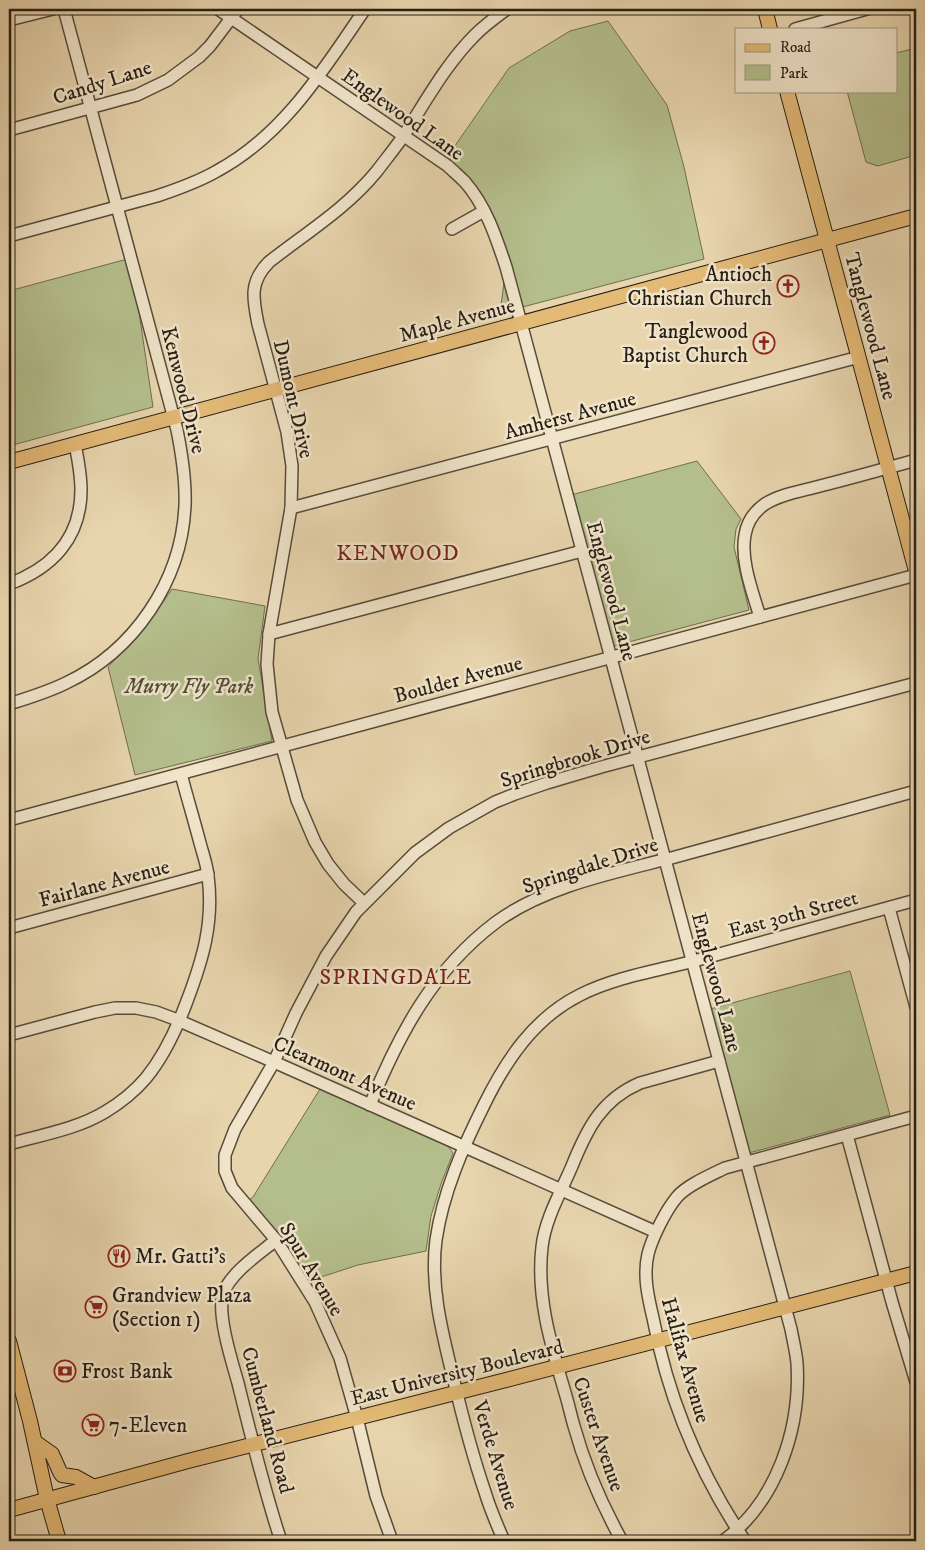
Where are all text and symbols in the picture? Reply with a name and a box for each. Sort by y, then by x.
legend [735,28,898,92]
text: Road [780,38,812,57]
street label: Candy Lane [50,55,155,111]
street label: Englewood Lane [336,63,469,167]
text: Park [780,64,809,83]
street label: Tanglewood Lane [838,250,902,403]
place label: Antioch Christian Church [627,262,772,312]
church icon: Antioch Christian Church [776,274,800,298]
street label: Maple Avenue [397,293,518,349]
place label: Tanglewood Baptist Church [622,319,749,369]
street label: Kenwood Drive [155,324,211,457]
church icon: Tanglewood Baptist Church [752,331,776,355]
street label: Dumont Drive [267,338,319,461]
street label: Amherst Avenue [501,386,639,446]
street label: Englewood Lane [580,519,642,664]
district label: KENWOOD [336,540,460,567]
street label: Boulder Avenue [391,650,526,710]
park label: Murry Fly Park [123,674,253,700]
street label: Springbrook Drive [497,724,654,794]
street label: Springdale Drive [519,832,662,900]
street label: Fairlane Avenue [36,854,173,914]
street label: East 30th Street [726,885,861,945]
street label: Englewood Lane [685,910,747,1055]
district label: SPRINGDALE [320,964,472,991]
street label: Clearmont Avenue [269,1031,421,1117]
street label: Spur Avenue [273,1218,349,1321]
restaurant icon: Mr. Gatti's [107,1244,131,1268]
place label: Mr. Gatti's [135,1244,226,1270]
place label: Grandview Plaza (Section 1) [112,1283,251,1333]
supermarket icon: Grandview Plaza (Section 1) [84,1295,108,1319]
street label: Halifax Avenue [655,1295,715,1426]
street label: East University Boulevard [348,1334,567,1412]
street label: Cumberland Road [235,1344,299,1497]
bank icon: Frost Bank [53,1359,77,1383]
place label: Frost Bank [81,1359,173,1385]
street label: Custer Avenue [566,1374,630,1495]
street label: Verde Avenue [466,1397,524,1513]
supermarket icon: 7-Eleven [81,1413,105,1437]
place label: 7-Eleven [109,1413,187,1439]

